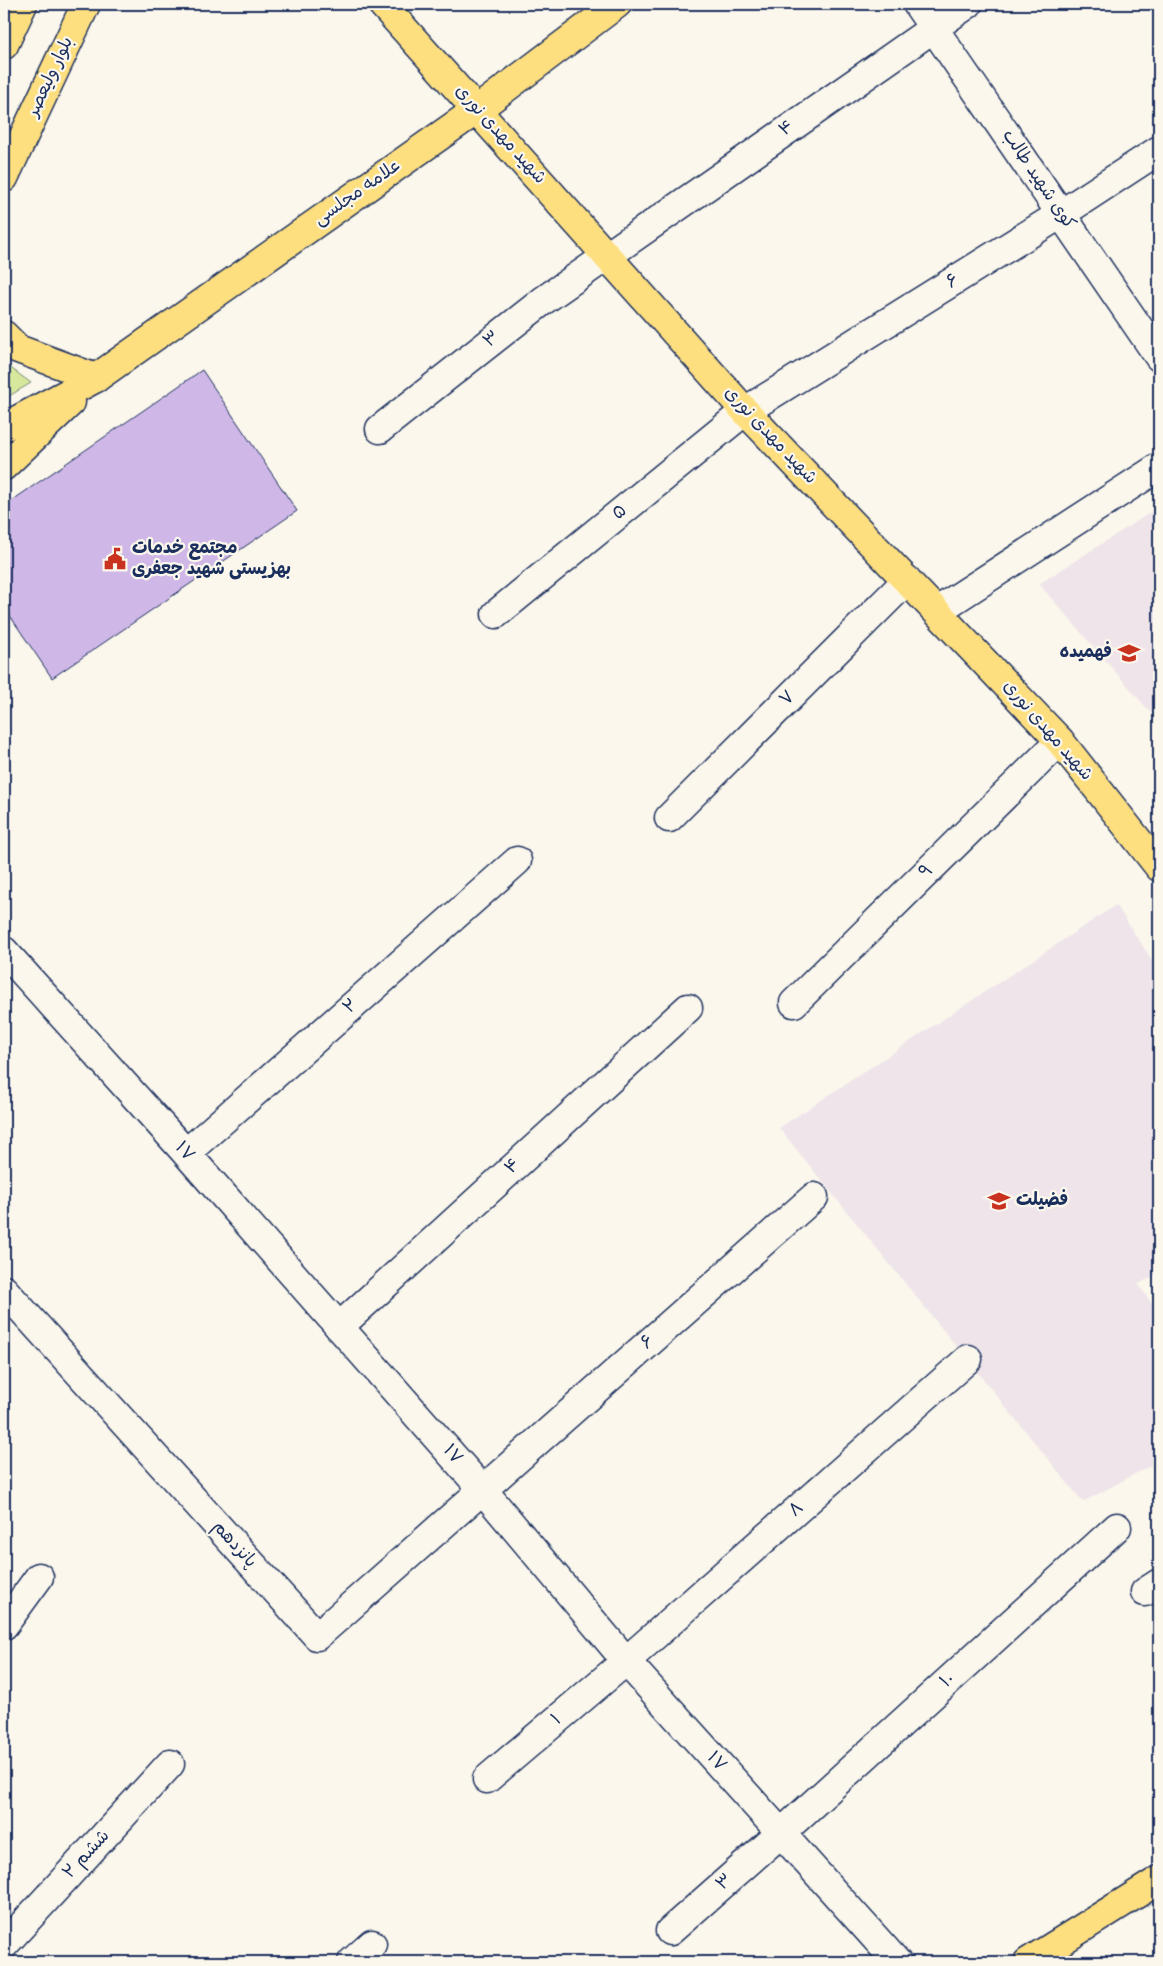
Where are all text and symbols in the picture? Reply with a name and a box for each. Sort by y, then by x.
street label: بلوار ولیعصر [20,33,81,123]
street label: شهید مهدی نوری [448,79,552,191]
street label: ۴ [774,114,800,144]
street label: کوی شهید طالب [995,125,1081,235]
street label: علامه مجلسی [309,153,407,233]
street label: ۶ [941,268,965,296]
street label: ۳ [478,325,506,355]
street label: شهید مهدی نوری [718,381,822,491]
street label: ۵ [607,499,633,527]
place label: مجتمع خدمات بهزیستی شهید جعفری [132,536,291,583]
public building icon: مجتمع خدمات بهزیستی شهید جعفری [102,546,128,572]
place label: فهمیده [1060,640,1112,666]
school or university icon: فهمیده [1116,640,1142,666]
street label: شهید مهدی نوری [996,675,1098,787]
street label: ۷ [774,685,802,713]
street label: ۹ [914,859,940,885]
street label: ۲ [338,993,364,1021]
street label: ۱۷ [168,1136,200,1168]
street label: ۴ [499,1153,527,1181]
school or university icon: فضیلت [986,1188,1012,1214]
place label: فضیلت [1016,1188,1068,1214]
street label: ۶ [635,1330,661,1356]
street label: ۱۷ [436,1439,468,1471]
street label: ۸ [784,1496,810,1524]
street label: پانزدهم [206,1515,262,1575]
street label: ۱۰ [935,1667,961,1695]
street label: ۱ [546,1708,568,1732]
street label: ۱۷ [700,1746,732,1778]
street label: ششم ۲ [57,1824,117,1886]
street label: ۳ [711,1868,739,1898]

